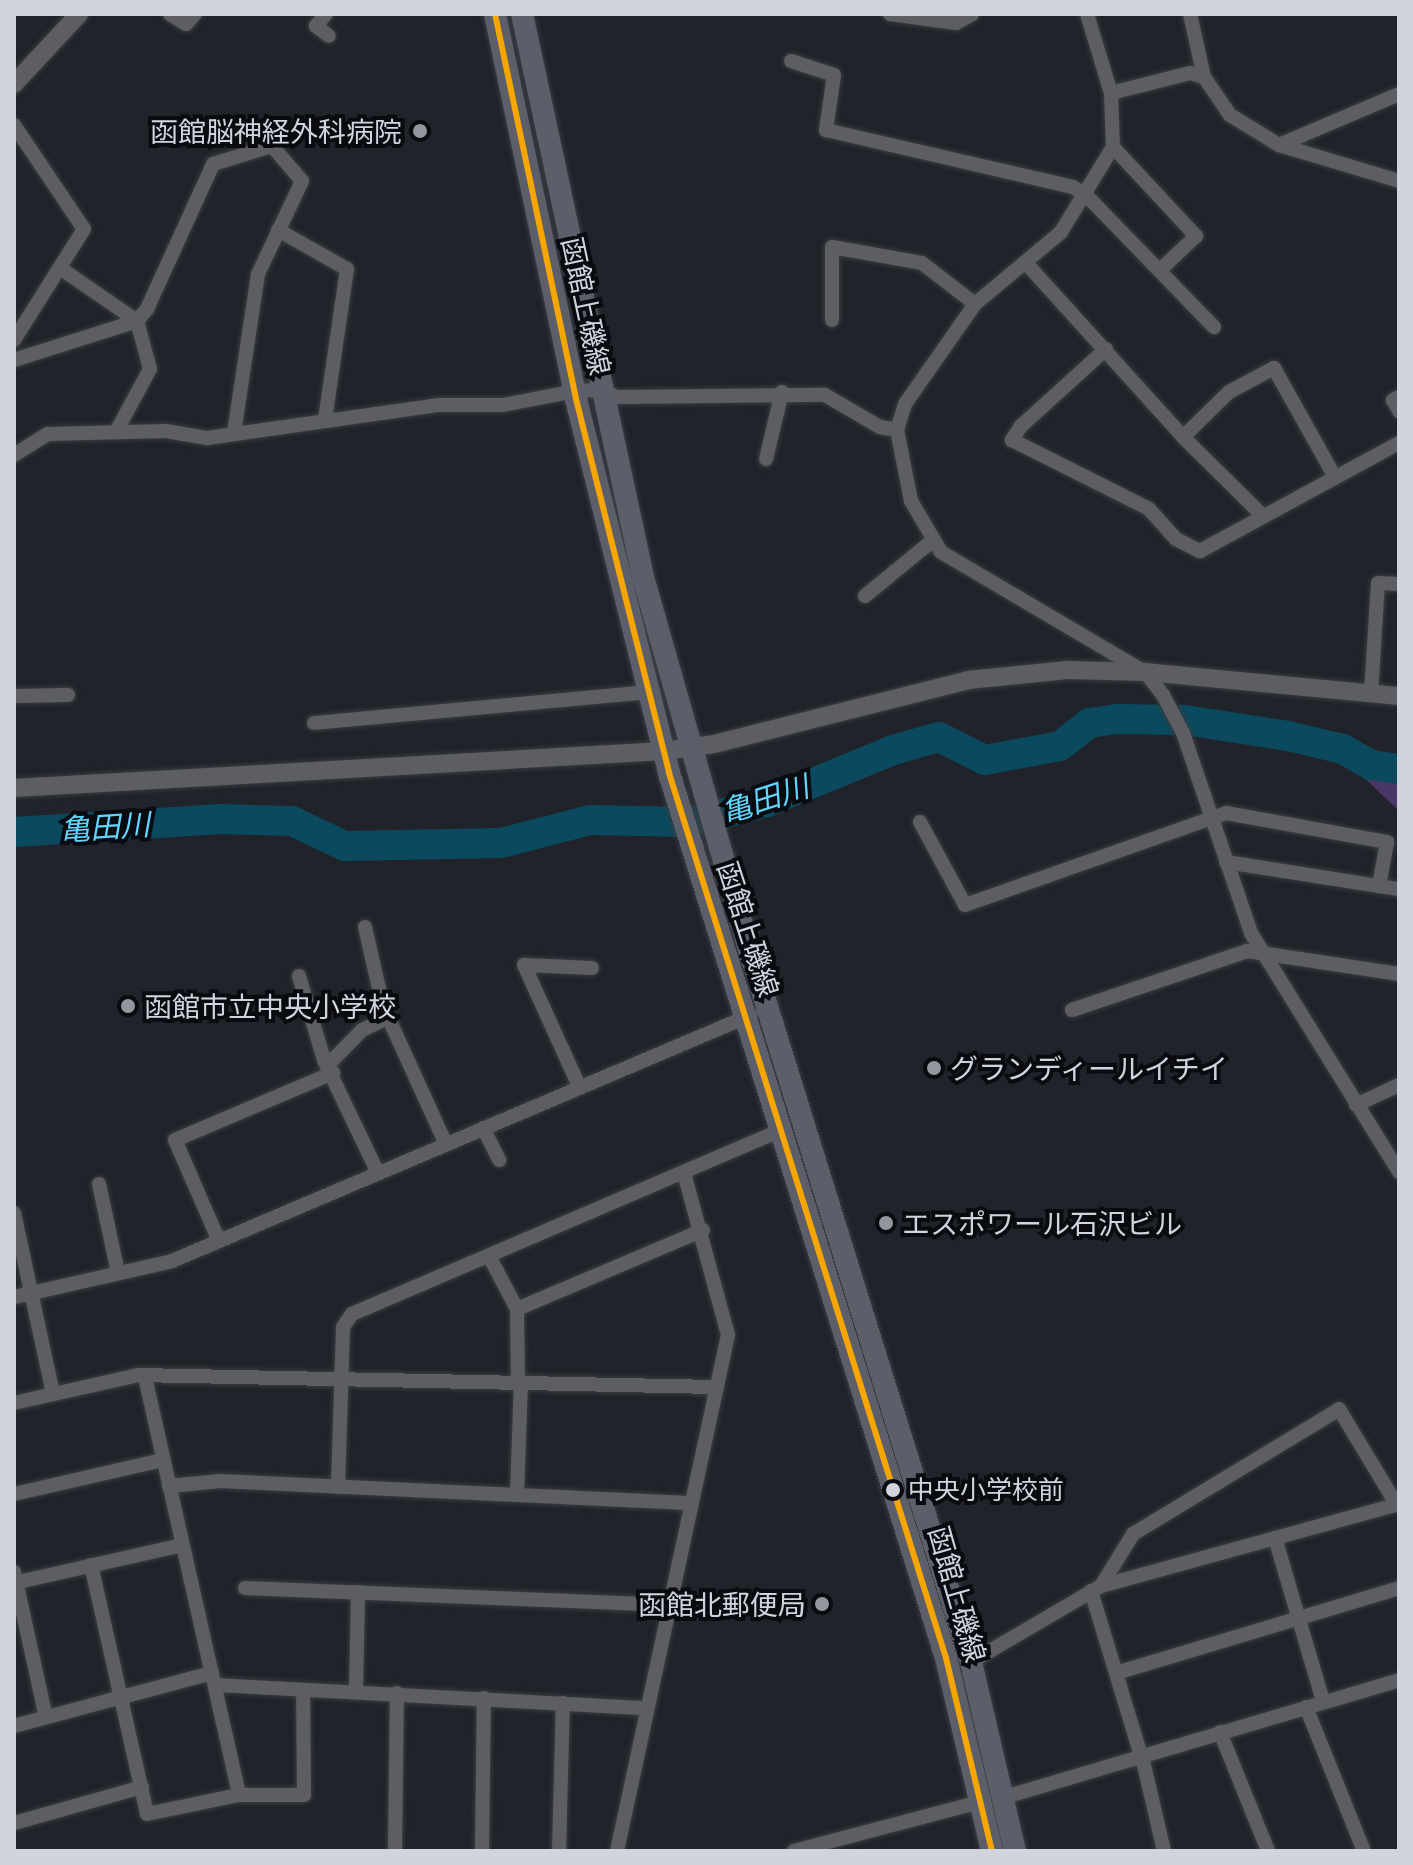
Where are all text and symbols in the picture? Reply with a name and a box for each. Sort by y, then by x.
place label: 函館脳神経外科病院 [150,114,402,148]
marker: 函館脳神経外科病院 [409,120,431,142]
street label: 函館上磯線 [556,234,618,378]
water label: 亀田川 [717,768,813,830]
water label: 亀田川 [59,806,151,848]
street label: 函館上磯線 [711,857,787,1001]
place label: 函館市立中央小学校 [144,989,396,1023]
marker: 函館市立中央小学校 [119,997,137,1015]
place label: グランディールイチイ [950,1051,1230,1085]
marker: グランディールイチイ [925,1059,943,1077]
place label: エスポワール石沢ビル [902,1206,1182,1240]
marker: エスポワール石沢ビル [877,1214,895,1232]
place label: 中央小学校前 [908,1474,1064,1506]
marker: 中央小学校前 [885,1482,901,1498]
street label: 函館上磯線 [923,1522,993,1666]
place label: 函館北郵便局 [638,1587,806,1621]
marker: 函館北郵便局 [813,1595,831,1613]

